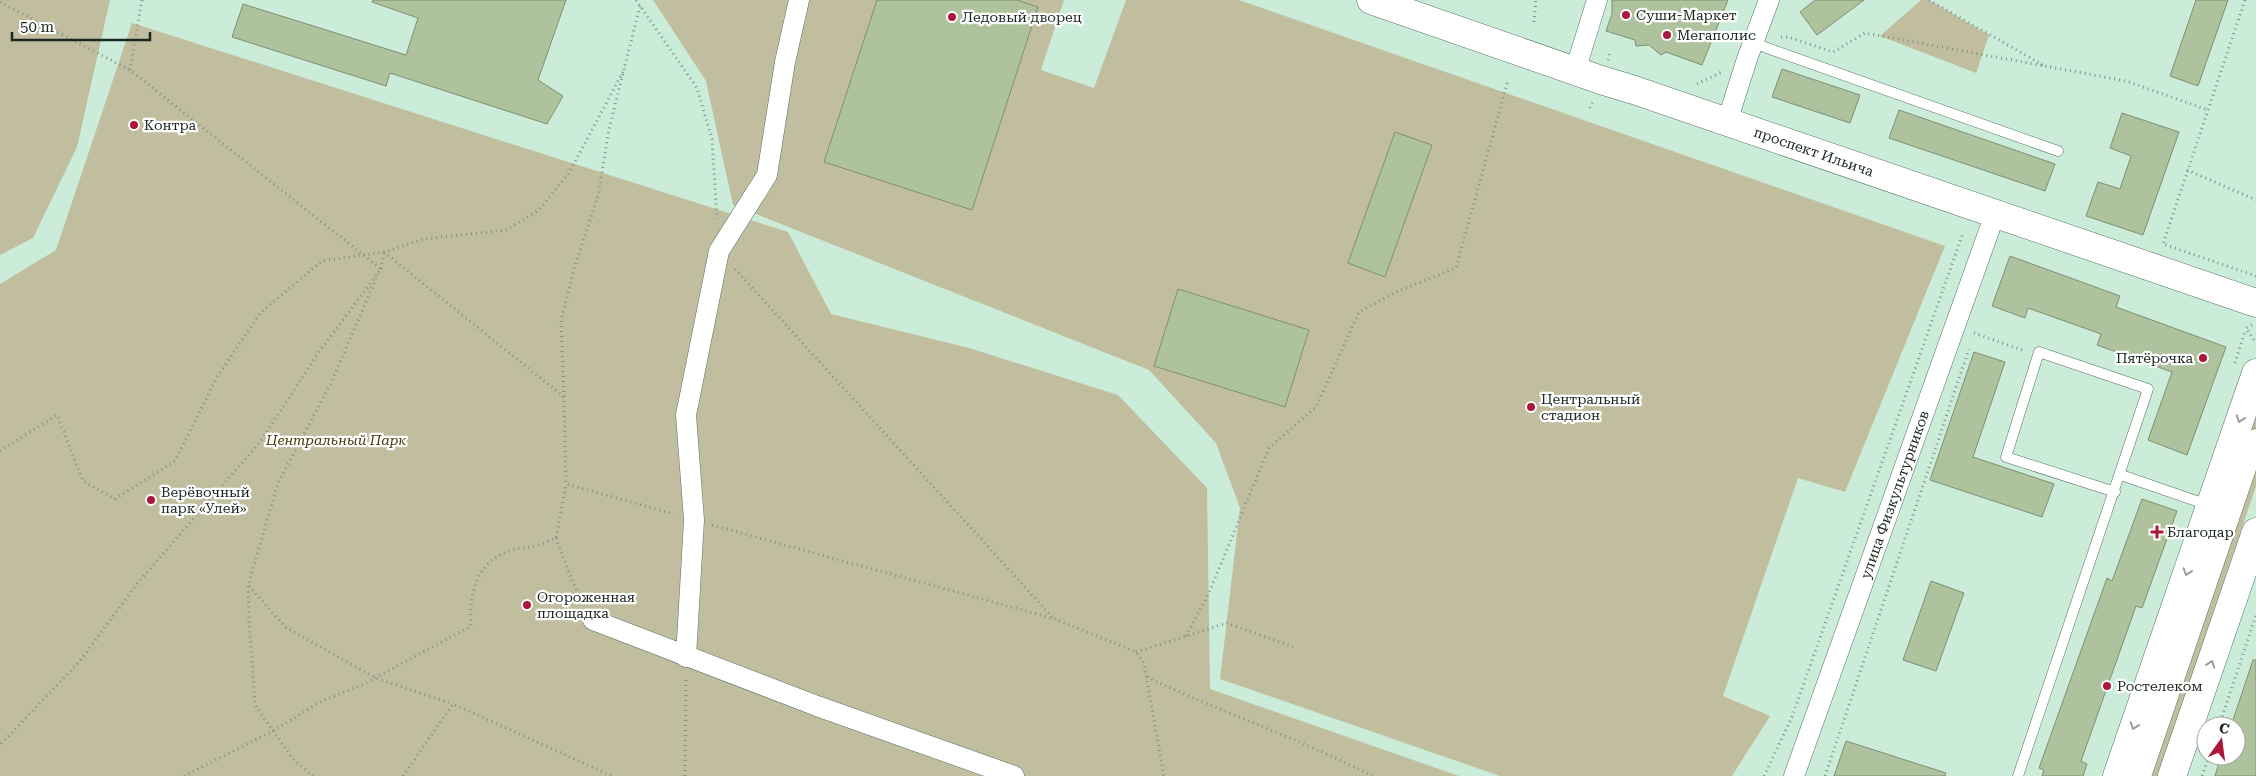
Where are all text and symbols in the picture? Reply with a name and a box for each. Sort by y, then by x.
place label: Суши-Маркет [1636,7,1737,23]
place label: Ледовый дворец [962,9,1082,25]
marker: Суши-Маркет [1620,9,1632,21]
scale bar [12,10,150,42]
marker: Ледовый дворец [946,11,958,23]
text: 50 m [20,18,55,36]
place label: Мегаполис [1677,27,1756,43]
marker: Мегаполис [1661,29,1673,41]
place label: Контра [144,117,197,133]
marker: Контра [128,119,140,131]
street label: проспект Ильича [1752,124,1876,180]
place label: Пятёрочка [2116,350,2193,366]
marker: Пятёрочка [2197,352,2209,364]
place label: Центральный стадион [1541,391,1640,423]
marker: Центральный стадион [1525,401,1537,413]
street label: улица Физкультурников [1857,408,1932,581]
one-way arrow [2236,414,2246,423]
park label: Центральный Парк [265,432,406,448]
place label: Верёвочный парк «Улей» [161,484,250,516]
marker: Верёвочный парк «Улей» [145,494,157,506]
place label: Благодар [2167,524,2234,540]
marker: Благодар [2151,526,2163,538]
one-way arrow [2182,568,2192,576]
place label: Огороженная площадка [537,589,635,621]
marker: Огороженная площадка [521,599,533,611]
one-way arrow [2205,660,2215,668]
place label: Ростелеком [2117,678,2203,694]
marker: Ростелеком [2101,680,2113,692]
north arrow [2196,716,2246,766]
text: С [2217,719,2231,737]
one-way arrow [2130,721,2140,730]

